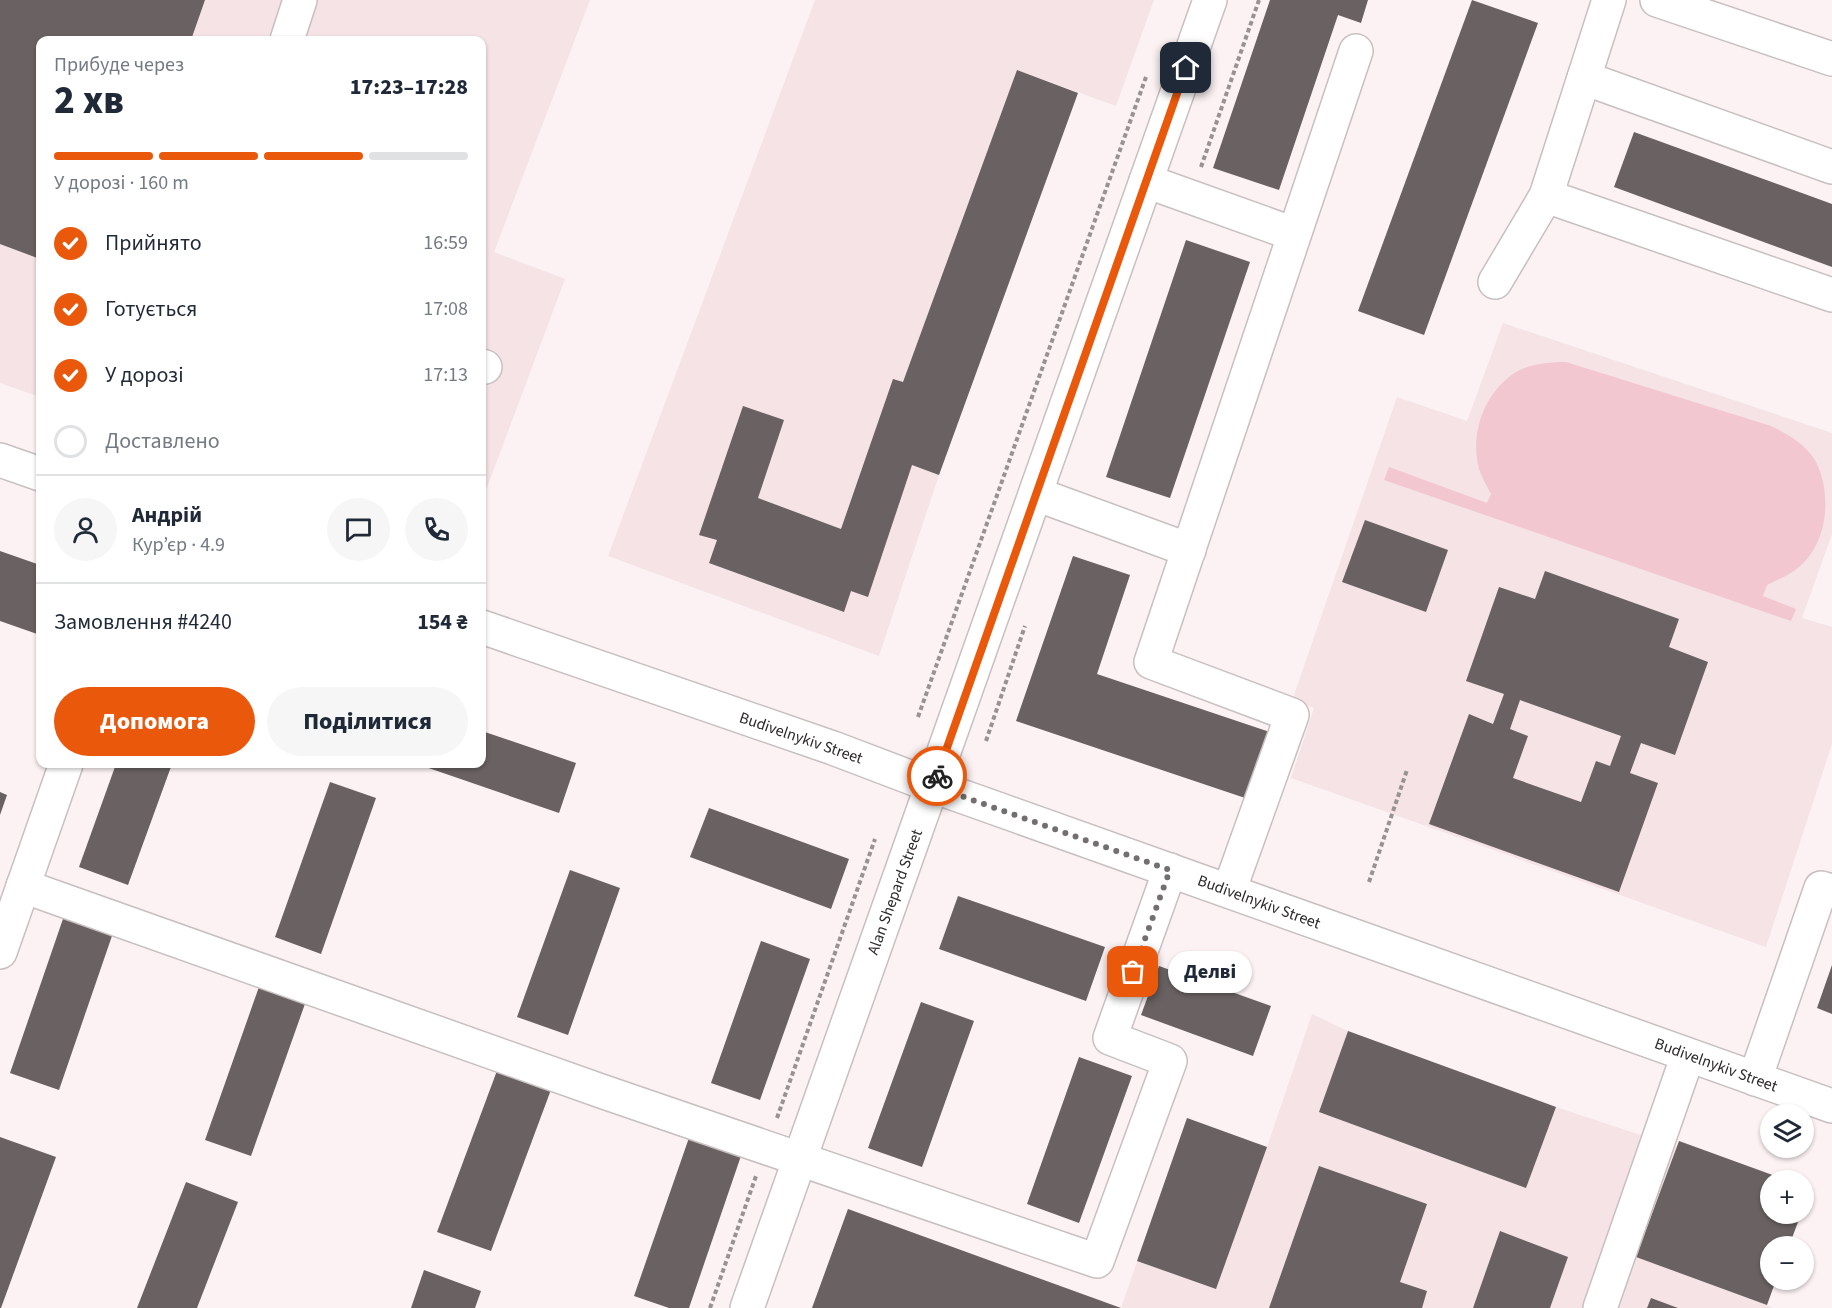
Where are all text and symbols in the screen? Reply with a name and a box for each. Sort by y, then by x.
pin [1160,42,1211,93]
text: Прибуде через [54,51,184,79]
icon: home [1169,51,1202,84]
text: 17:23–17:28 [350,71,468,103]
text: 2 хв [54,73,124,129]
text: У дорозі · 160 m [54,169,189,197]
icon: check [54,227,87,260]
text: Прийнято [105,227,202,259]
text: 16:59 [423,229,468,257]
icon: check [54,293,87,326]
text: Готується [105,293,197,325]
text: 17:08 [423,295,468,323]
icon: check [54,359,87,392]
text: У дорозі [105,359,184,391]
text: 17:13 [423,361,468,389]
text: Доставлено [105,425,220,457]
button: person [54,498,117,561]
button: chat [327,498,390,561]
button: phone [405,498,468,561]
text: Андрій [132,499,202,531]
text: Кур’єр · 4.9 [132,531,225,559]
text: Замовлення #4240 [54,606,232,638]
text: 154 ₴ [417,606,468,638]
button: Допомога [54,687,255,756]
button: Поділитися [267,687,468,756]
street label: Budivelnykiv Street [736,707,866,770]
courier [907,746,967,806]
icon: bike [921,760,954,793]
street label: Alan Shepard Street [862,826,928,958]
street label: Budivelnykiv Street [1195,870,1324,935]
pin [1107,946,1158,997]
callout: Делві [1169,951,1253,993]
icon: bag [1116,955,1149,988]
text: Делві [1184,958,1236,986]
street label: Budivelnykiv Street [1652,1033,1781,1098]
map controls [1760,1104,1814,1290]
button: layers [1760,1104,1814,1158]
button: + [1760,1170,1814,1224]
button: − [1760,1236,1814,1290]

